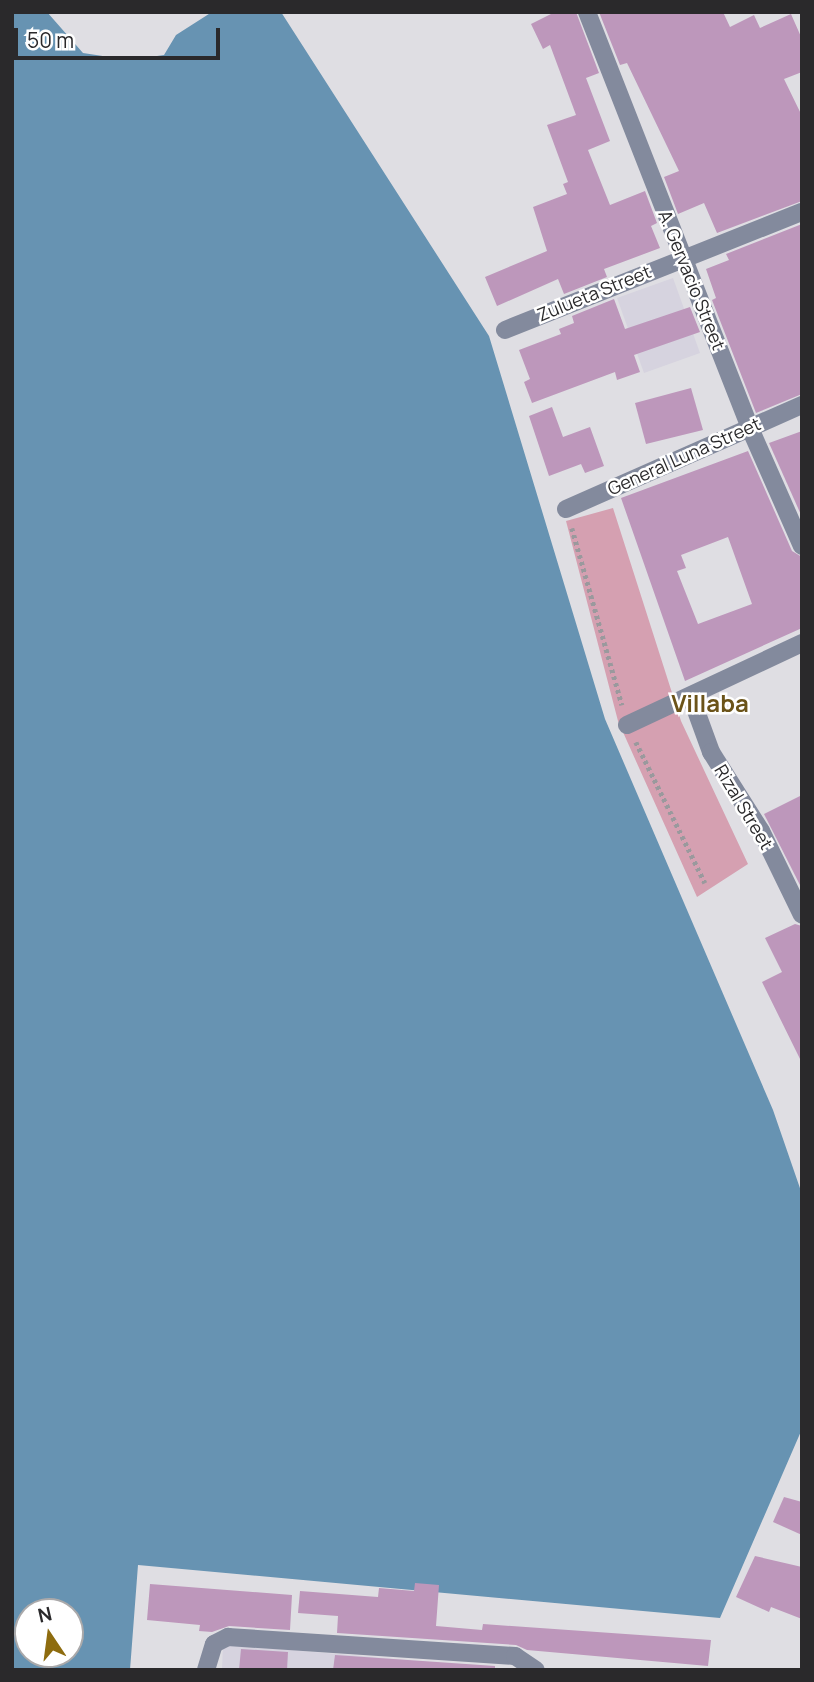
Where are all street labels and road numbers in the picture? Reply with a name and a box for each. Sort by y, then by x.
street label: A. Gervacio Street [654,207,730,353]
street label: Zulueta Street [534,260,654,326]
street label: General Luna Street [604,413,764,499]
street label: Rizal Street [710,761,778,853]

